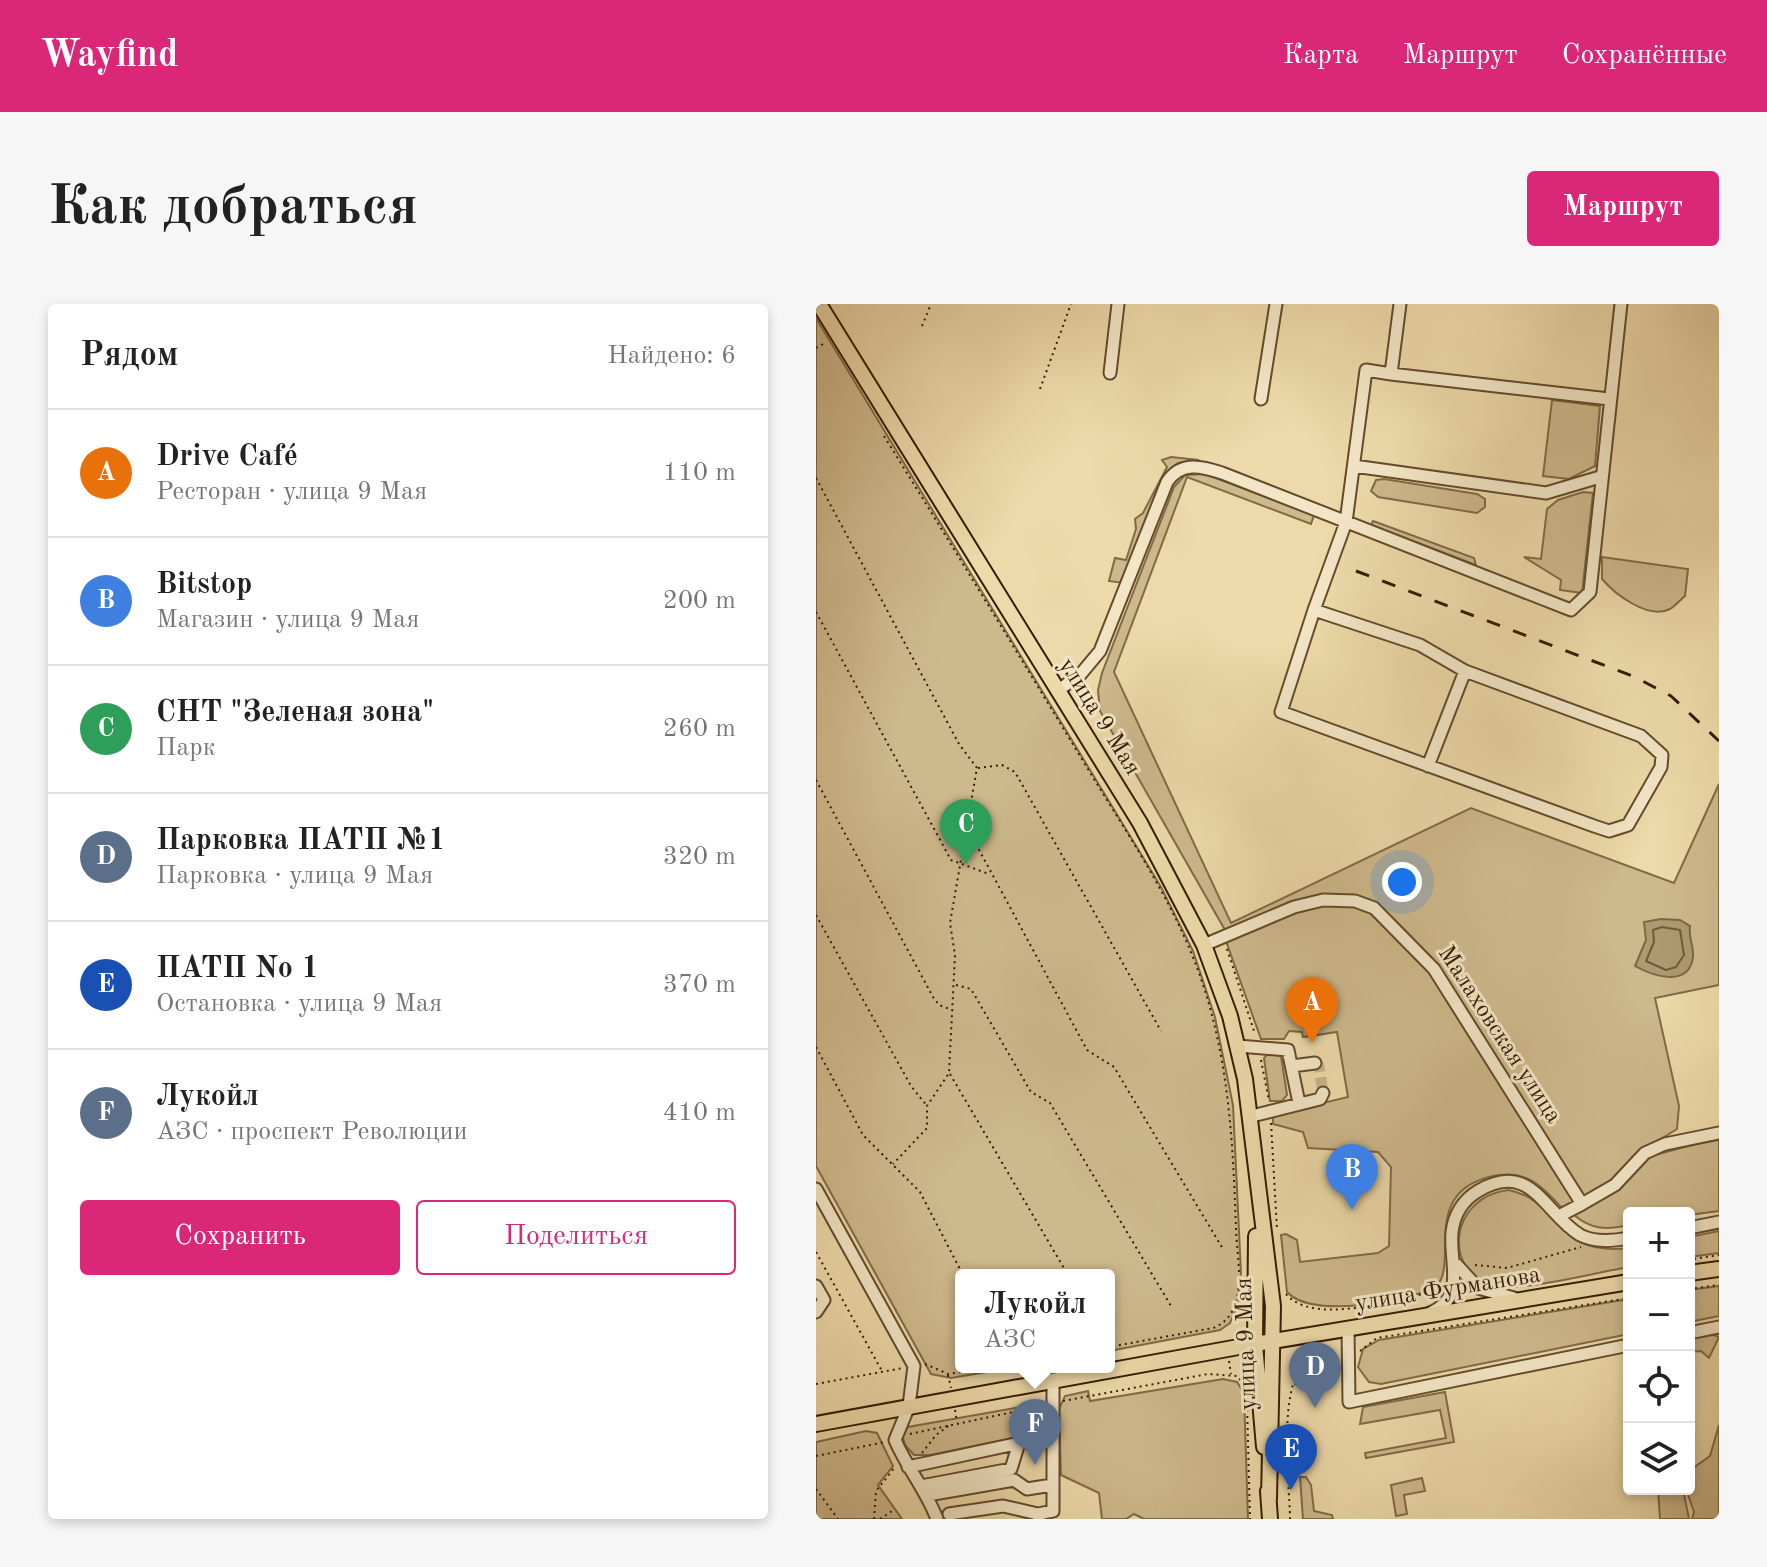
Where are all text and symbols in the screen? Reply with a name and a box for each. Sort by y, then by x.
text: Wayfind [40,37,178,75]
text: Карта [1283,42,1359,70]
text: Маршрут [1403,42,1518,70]
text: Сохранённые [1562,42,1727,70]
button: Маршрут [1527,171,1719,246]
text: Как добраться [48,180,418,236]
text: Рядом [80,339,179,373]
text: Найдено: 6 [607,343,736,369]
text: Drive Café [156,442,298,472]
text: A [96,460,116,486]
text: 110 m [663,460,736,486]
text: Ресторан · улица 9 Мая [156,479,427,505]
text: Bitstop [156,570,252,600]
text: B [97,588,115,614]
text: 200 m [663,588,736,614]
text: Магазин · улица 9 Мая [156,607,420,633]
street label: улица 9 Мая [1054,654,1144,780]
text: СНТ "Зеленая зона" [156,698,434,728]
text: C [97,716,115,742]
text: 260 m [663,716,736,742]
text: Парк [156,735,216,761]
pin: C [940,799,992,865]
text: Парковка ПАТП №1 [156,826,446,856]
text: D [96,844,116,870]
text: 320 m [663,844,736,870]
your location [1382,862,1422,902]
text: Парковка · улица 9 Мая [156,863,433,889]
street label: Малаховская улица [1433,942,1565,1128]
text: ПАТП No 1 [156,954,319,984]
text: E [97,972,115,998]
text: 370 m [663,972,736,998]
pin: A [1286,977,1338,1043]
text: Остановка · улица 9 Мая [156,991,442,1017]
text: Лукойл [156,1082,259,1112]
text: F [97,1100,115,1126]
text: 410 m [663,1100,736,1126]
text: АЗС · проспект Революции [156,1119,467,1145]
pin: B [1326,1144,1378,1210]
button: Сохранить [80,1200,400,1275]
button: Поделиться [416,1200,736,1275]
map controls [1623,1207,1695,1495]
button: + [1623,1207,1695,1279]
street label: улица Фурманова [1354,1263,1543,1317]
popup [955,1269,1115,1373]
street label: улица 9 Мая [1233,1277,1261,1411]
button: − [1623,1279,1695,1351]
text: Лукойл [984,1290,1086,1320]
text: АЗС [984,1327,1036,1353]
pin: D [1289,1342,1341,1408]
button: locate [1623,1351,1695,1423]
pin: F [1009,1399,1061,1465]
button: layers [1623,1423,1695,1495]
pin: E [1265,1424,1317,1490]

